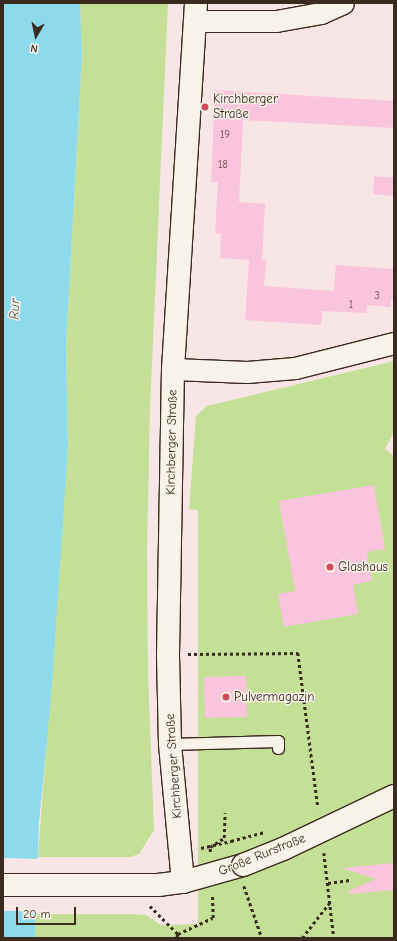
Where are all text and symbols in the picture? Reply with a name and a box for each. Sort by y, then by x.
north arrow [16,16,56,56]
text: N [29,41,39,55]
place label: Kirchberger Straße [213,92,278,123]
marker: Kirchberger Straße [200,102,210,112]
house number: 19 [220,128,230,142]
house number: 18 [218,158,228,172]
house number: 3 [374,289,380,303]
water label: Rur [6,298,24,320]
house number: 1 [349,298,353,312]
street label: Kirchberger Straße [163,389,181,495]
place label: Glashaus [338,559,388,575]
marker: Glashaus [325,562,335,572]
place label: Pulvermagazin [234,689,314,705]
marker: Pulvermagazin [221,692,231,702]
street label: Kirchberger Straße [163,713,185,819]
street label: Große Rurstraße [216,830,308,880]
scale bar [18,899,78,925]
text: 20 m [23,907,51,921]

